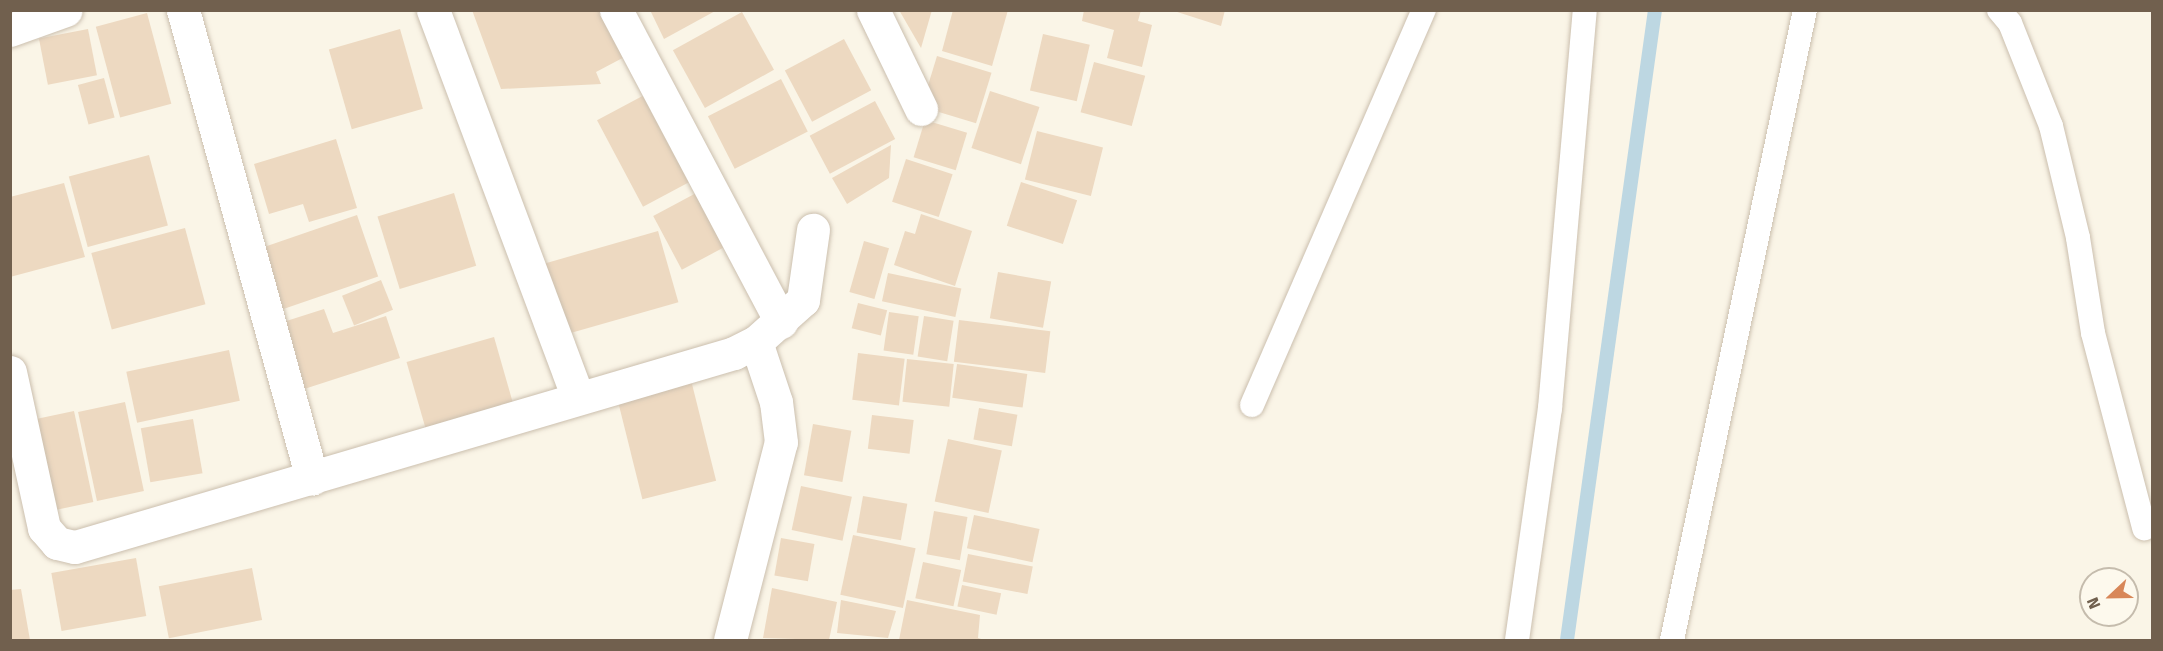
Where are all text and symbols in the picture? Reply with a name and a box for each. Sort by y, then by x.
north arrow [2079,567,2139,627]
text: N [2083,595,2104,612]

